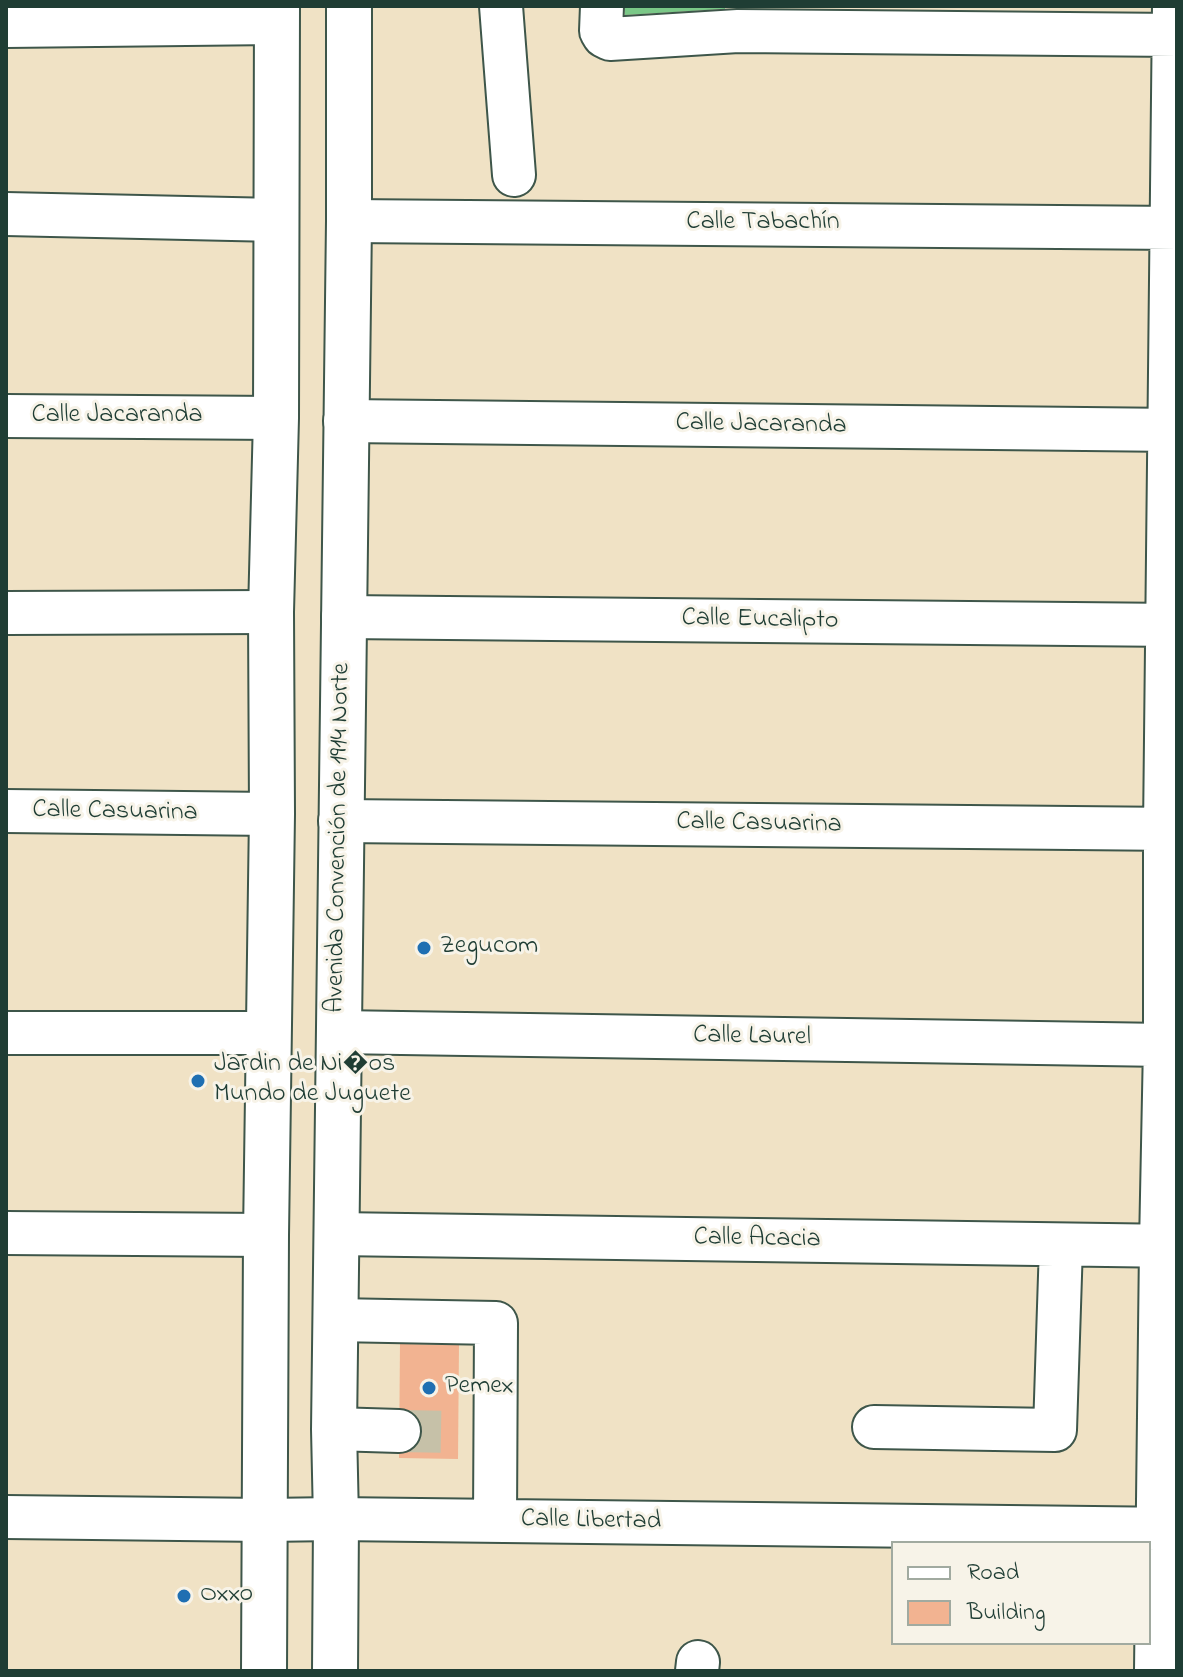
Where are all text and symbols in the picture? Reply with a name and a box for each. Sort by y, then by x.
street label: Calle Tabachín [686,208,840,240]
street label: Calle Jacaranda [31,401,203,433]
street label: Calle Jacaranda [675,409,847,443]
street label: Calle Eucalipto [681,604,839,638]
street label: Avenida Convención de 1914 Norte [321,663,359,1013]
street label: Calle Casuarina [32,796,198,830]
street label: Calle Casuarina [676,808,842,842]
place label: Zegucom [440,932,538,964]
marker: Zegucom [415,939,433,957]
street label: Calle Laurel [693,1021,811,1055]
place label: Jardin de Ni�os Mundo de Juguete [214,1050,411,1112]
marker: Jardin de Ni�os Mundo de Juguete [189,1072,207,1090]
street label: Calle Acacia [693,1223,821,1257]
place label: Pemex [445,1372,514,1404]
marker: Pemex [420,1379,438,1397]
street label: Calle Libertad [521,1505,661,1539]
legend [891,1541,1151,1645]
text: Road [967,1556,1019,1591]
place label: Oxxo [200,1580,253,1612]
marker: Oxxo [175,1587,193,1605]
text: Building [967,1596,1046,1631]

